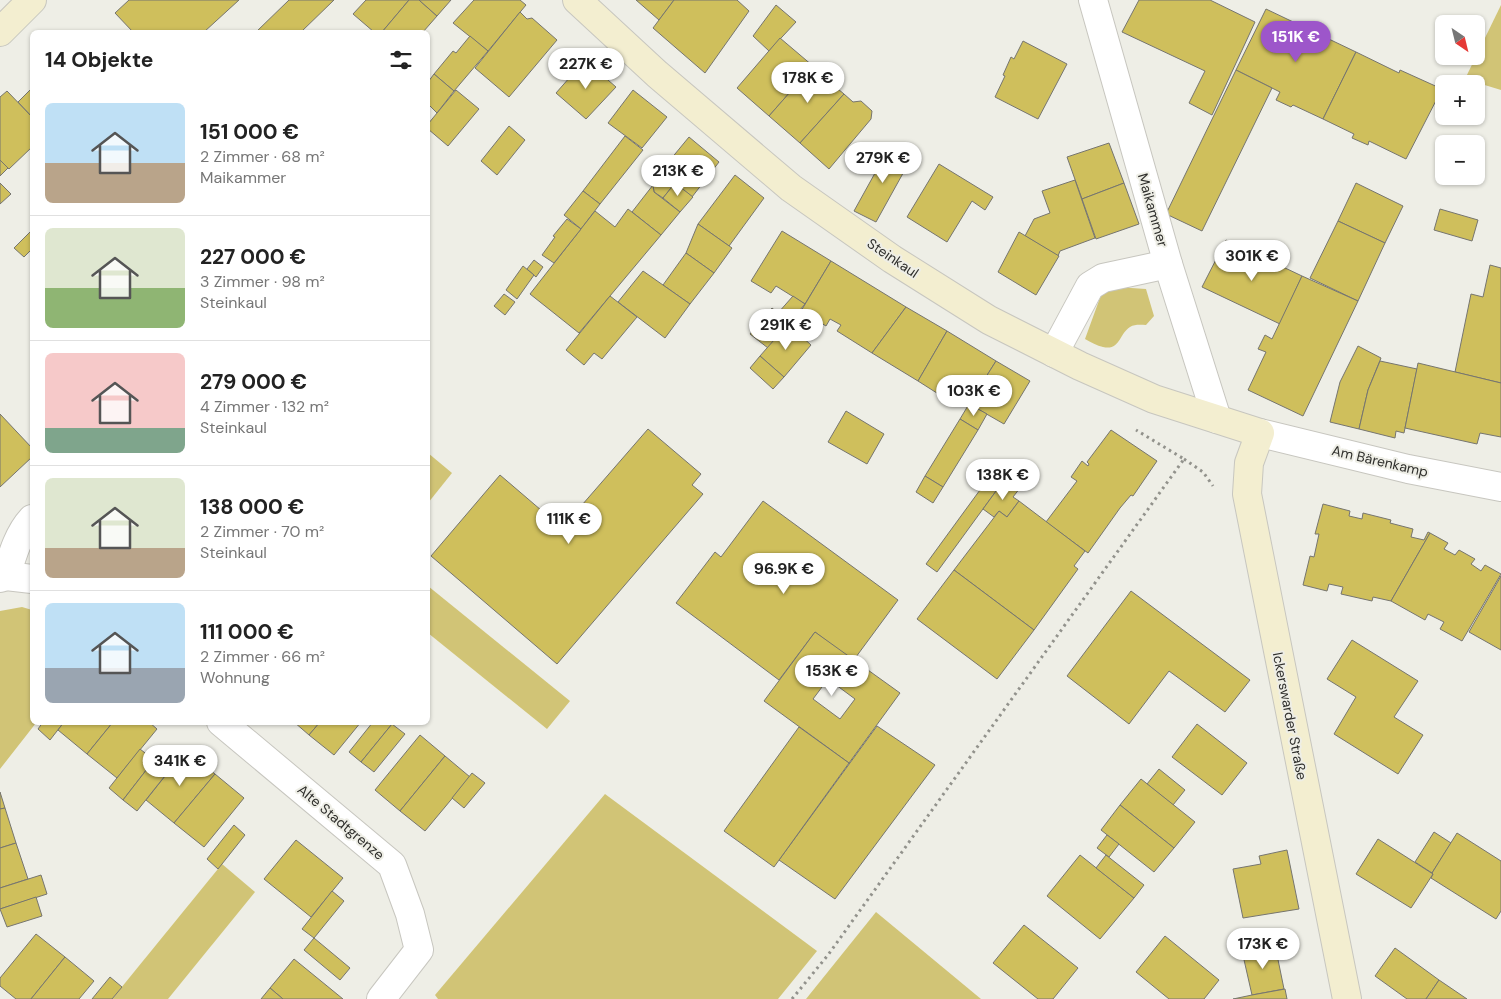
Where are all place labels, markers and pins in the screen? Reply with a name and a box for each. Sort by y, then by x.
pin: 151K € [1255,20,1337,63]
pin: 227K € [545,48,627,90]
pin: 178K € [767,62,849,104]
pin: 279K € [842,142,924,184]
pin: 213K € [637,154,719,197]
pin: 301K € [1211,240,1293,282]
pin: 291K € [745,308,827,351]
pin: 103K € [933,374,1015,417]
pin: 138K € [962,458,1044,501]
pin: 111K € [528,502,610,545]
pin: 96.9K € [738,552,830,595]
pin: 153K € [791,654,873,697]
pin: 341K € [139,744,221,787]
pin: 173K € [1222,928,1304,970]

